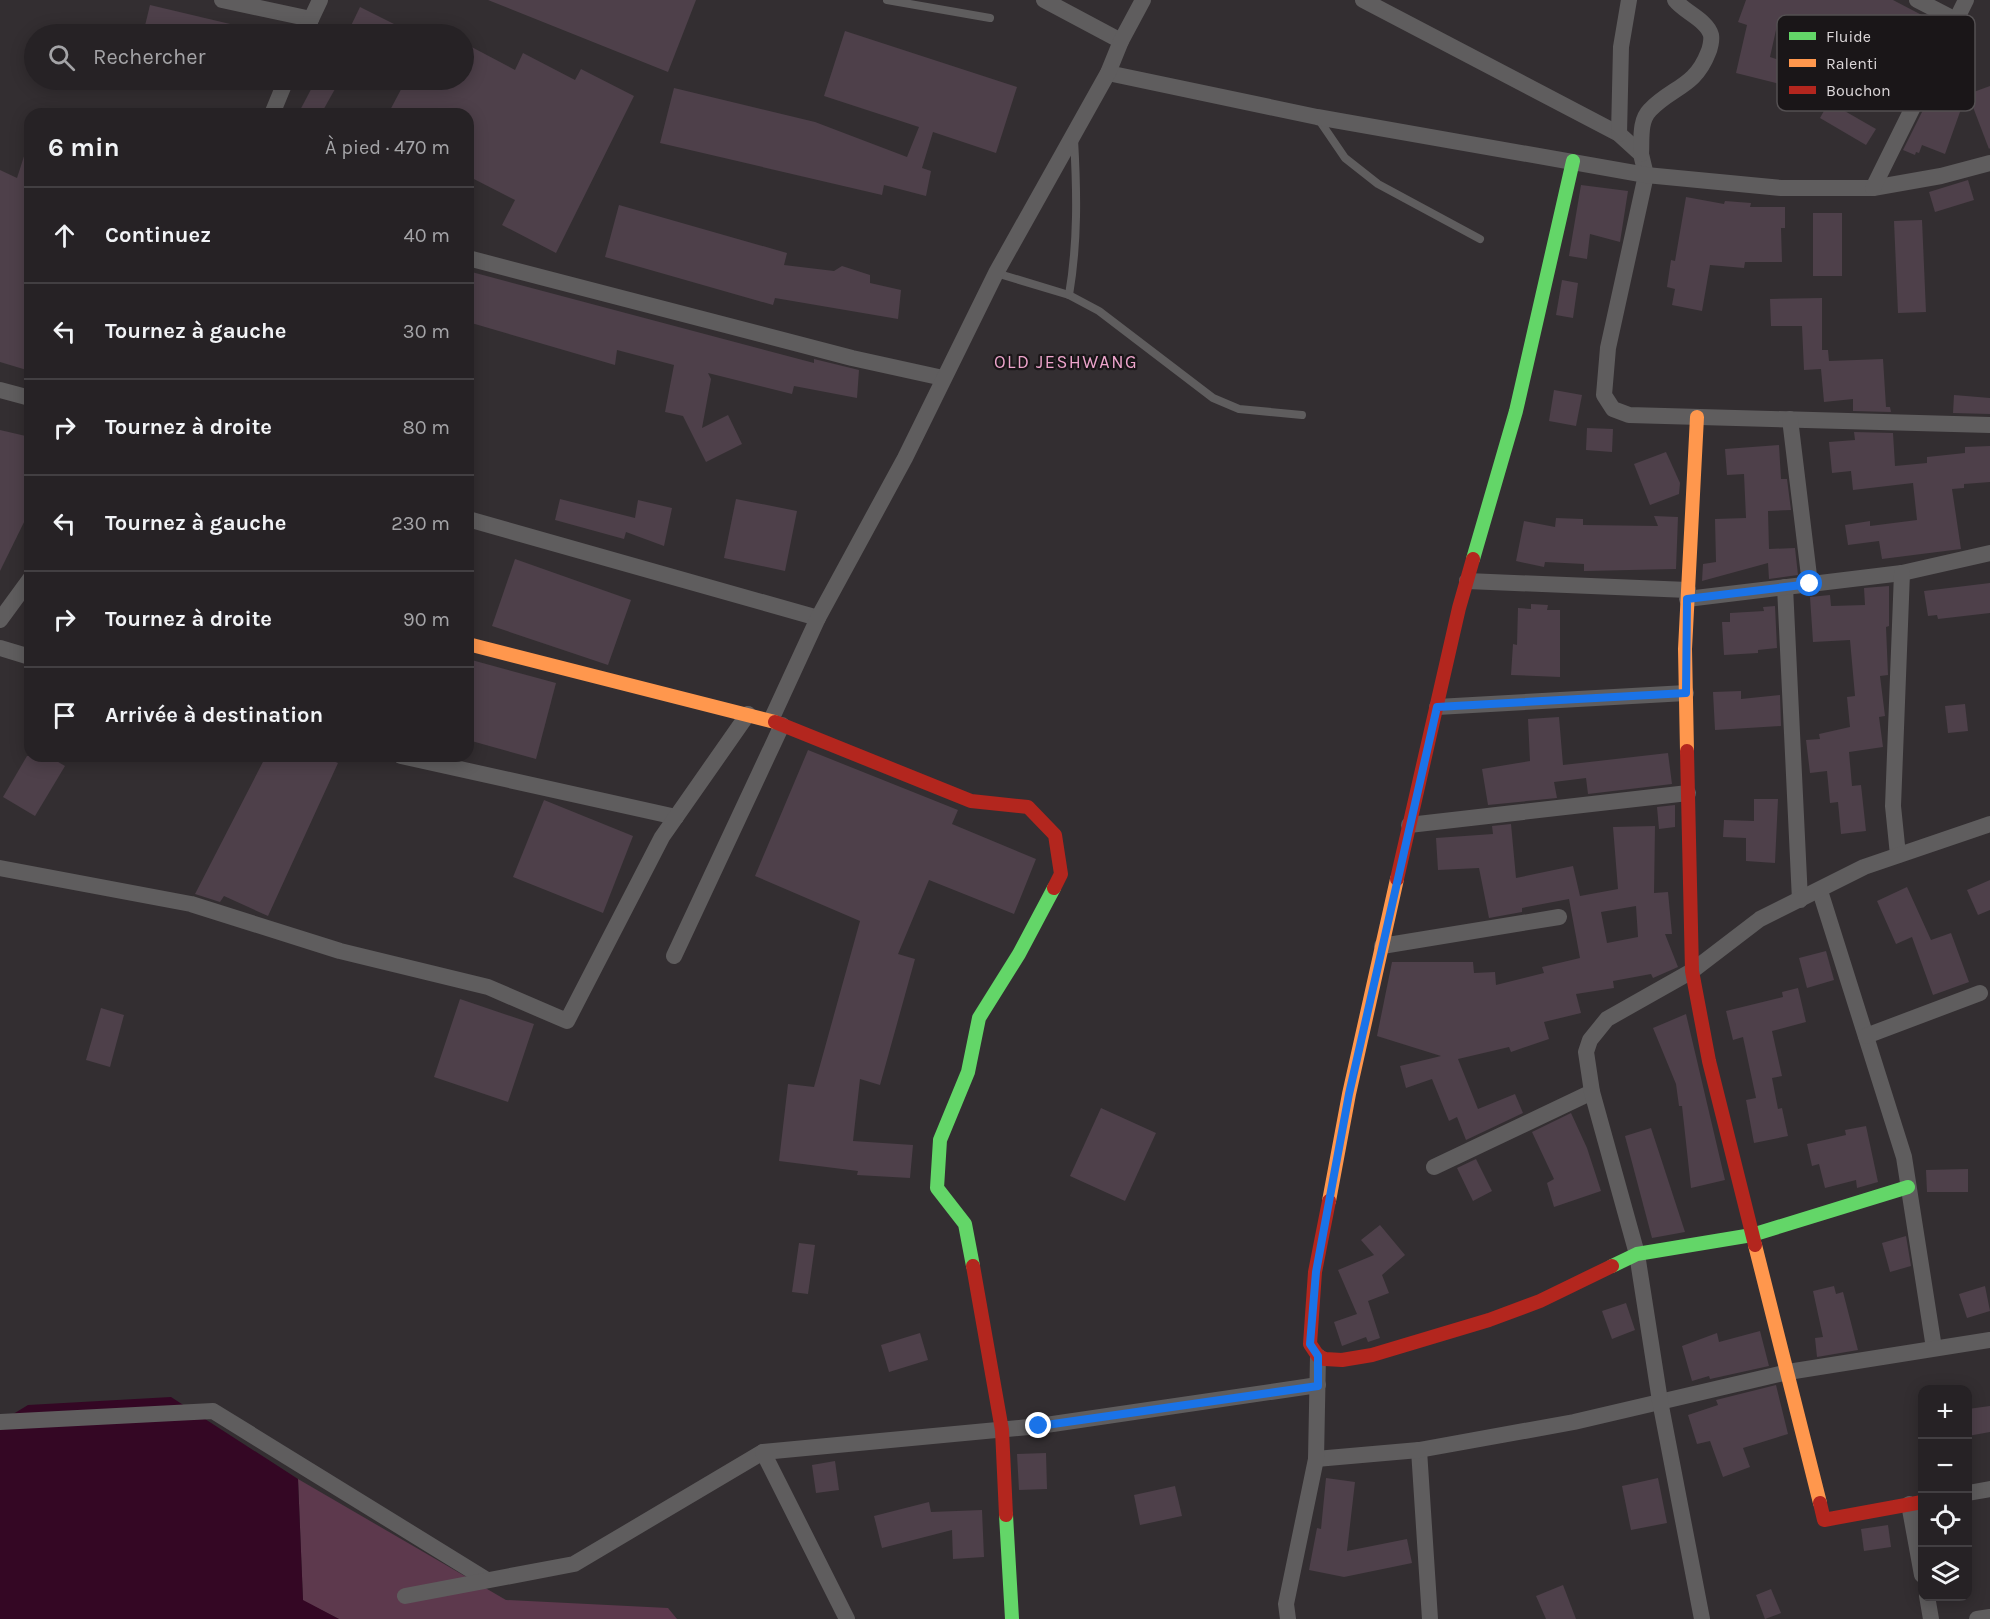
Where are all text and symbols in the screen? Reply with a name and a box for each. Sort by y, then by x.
legend [1777,15,1975,111]
search box [24,24,474,90]
text: Fluide [1826,27,1871,46]
icon: search [45,41,78,74]
text: Rechercher [93,44,206,70]
text: Ralenti [1826,54,1878,73]
text: Bouchon [1826,81,1891,100]
text: 6 min [48,132,120,163]
text: À pied · 470 m [325,136,450,159]
icon: ahead [48,219,81,252]
text: Continuez [105,222,211,248]
text: 40 m [404,224,450,247]
icon: left [48,315,81,348]
text: Tournez à gauche [105,318,286,344]
text: 30 m [403,320,450,343]
district label: OLD JESHWANG [994,351,1138,373]
icon: right [48,411,81,444]
text: Tournez à droite [105,414,272,440]
text: 80 m [402,416,450,439]
icon: left [48,507,81,540]
text: Tournez à gauche [105,510,286,536]
text: 230 m [391,512,450,535]
route start [1796,570,1822,596]
icon: right [48,603,81,636]
text: Tournez à droite [105,606,272,632]
text: 90 m [403,608,450,631]
icon: arrive [48,699,81,732]
text: Arrivée à destination [105,702,323,728]
map controls [1918,1385,1972,1601]
button: + [1918,1385,1972,1439]
route end [1025,1412,1051,1438]
button: − [1918,1439,1972,1493]
button: locate [1918,1493,1972,1547]
button: layers [1918,1547,1972,1601]

